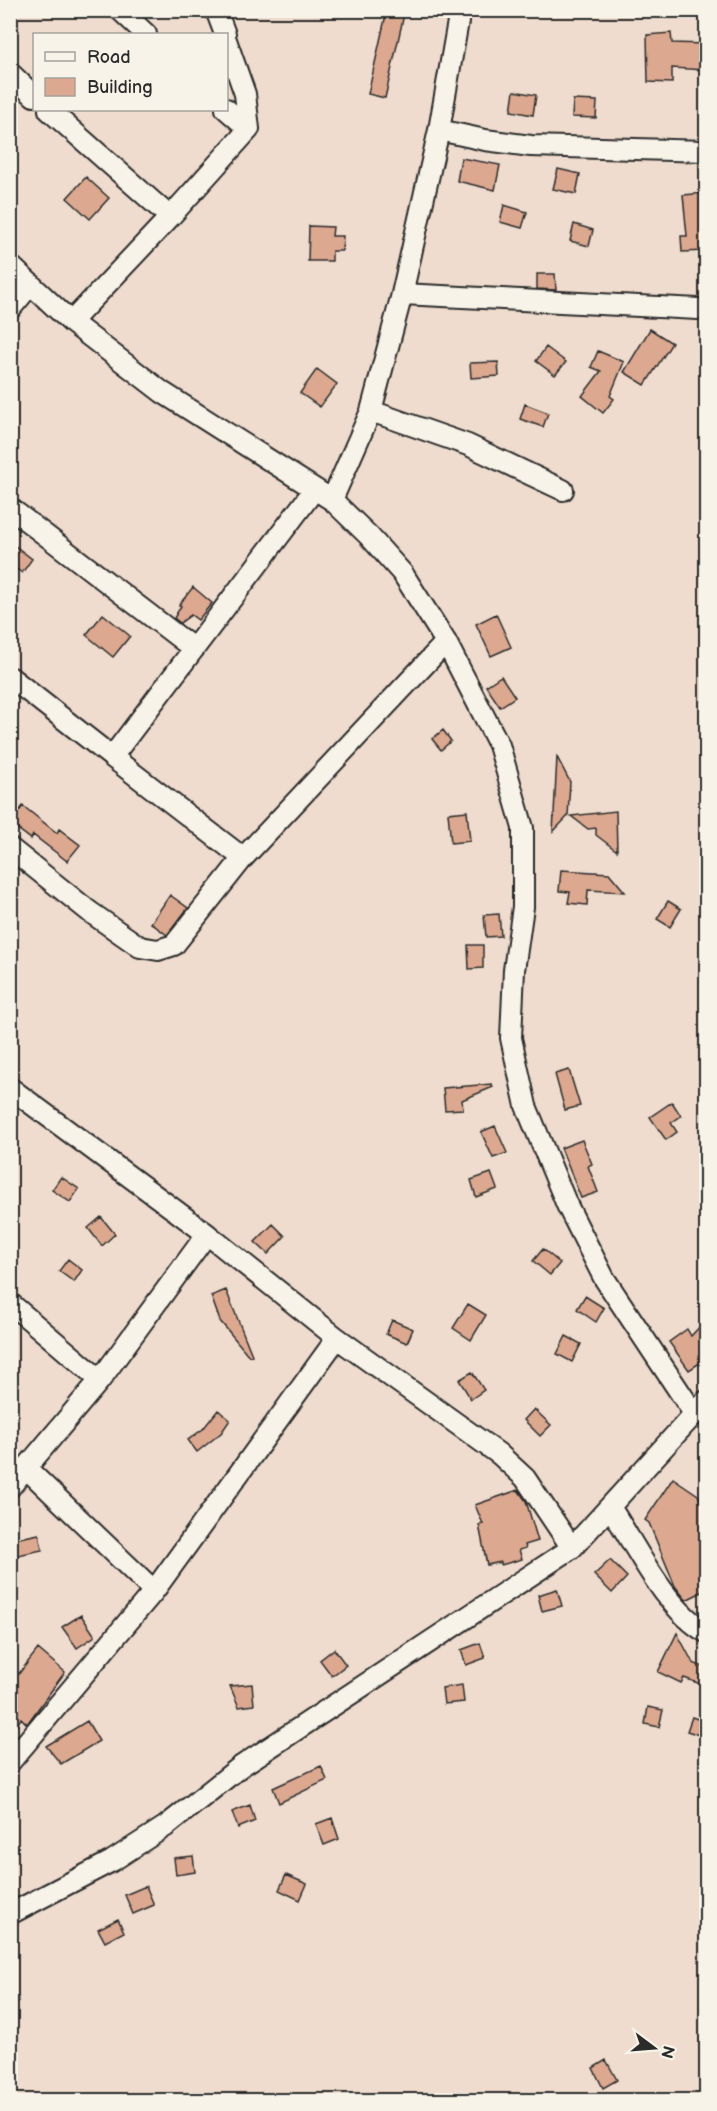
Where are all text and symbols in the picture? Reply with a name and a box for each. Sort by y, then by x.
legend [33,33,228,111]
text: Road [87,47,131,68]
text: Building [87,77,153,98]
north arrow [624,2018,684,2078]
text: N [656,2043,678,2060]

